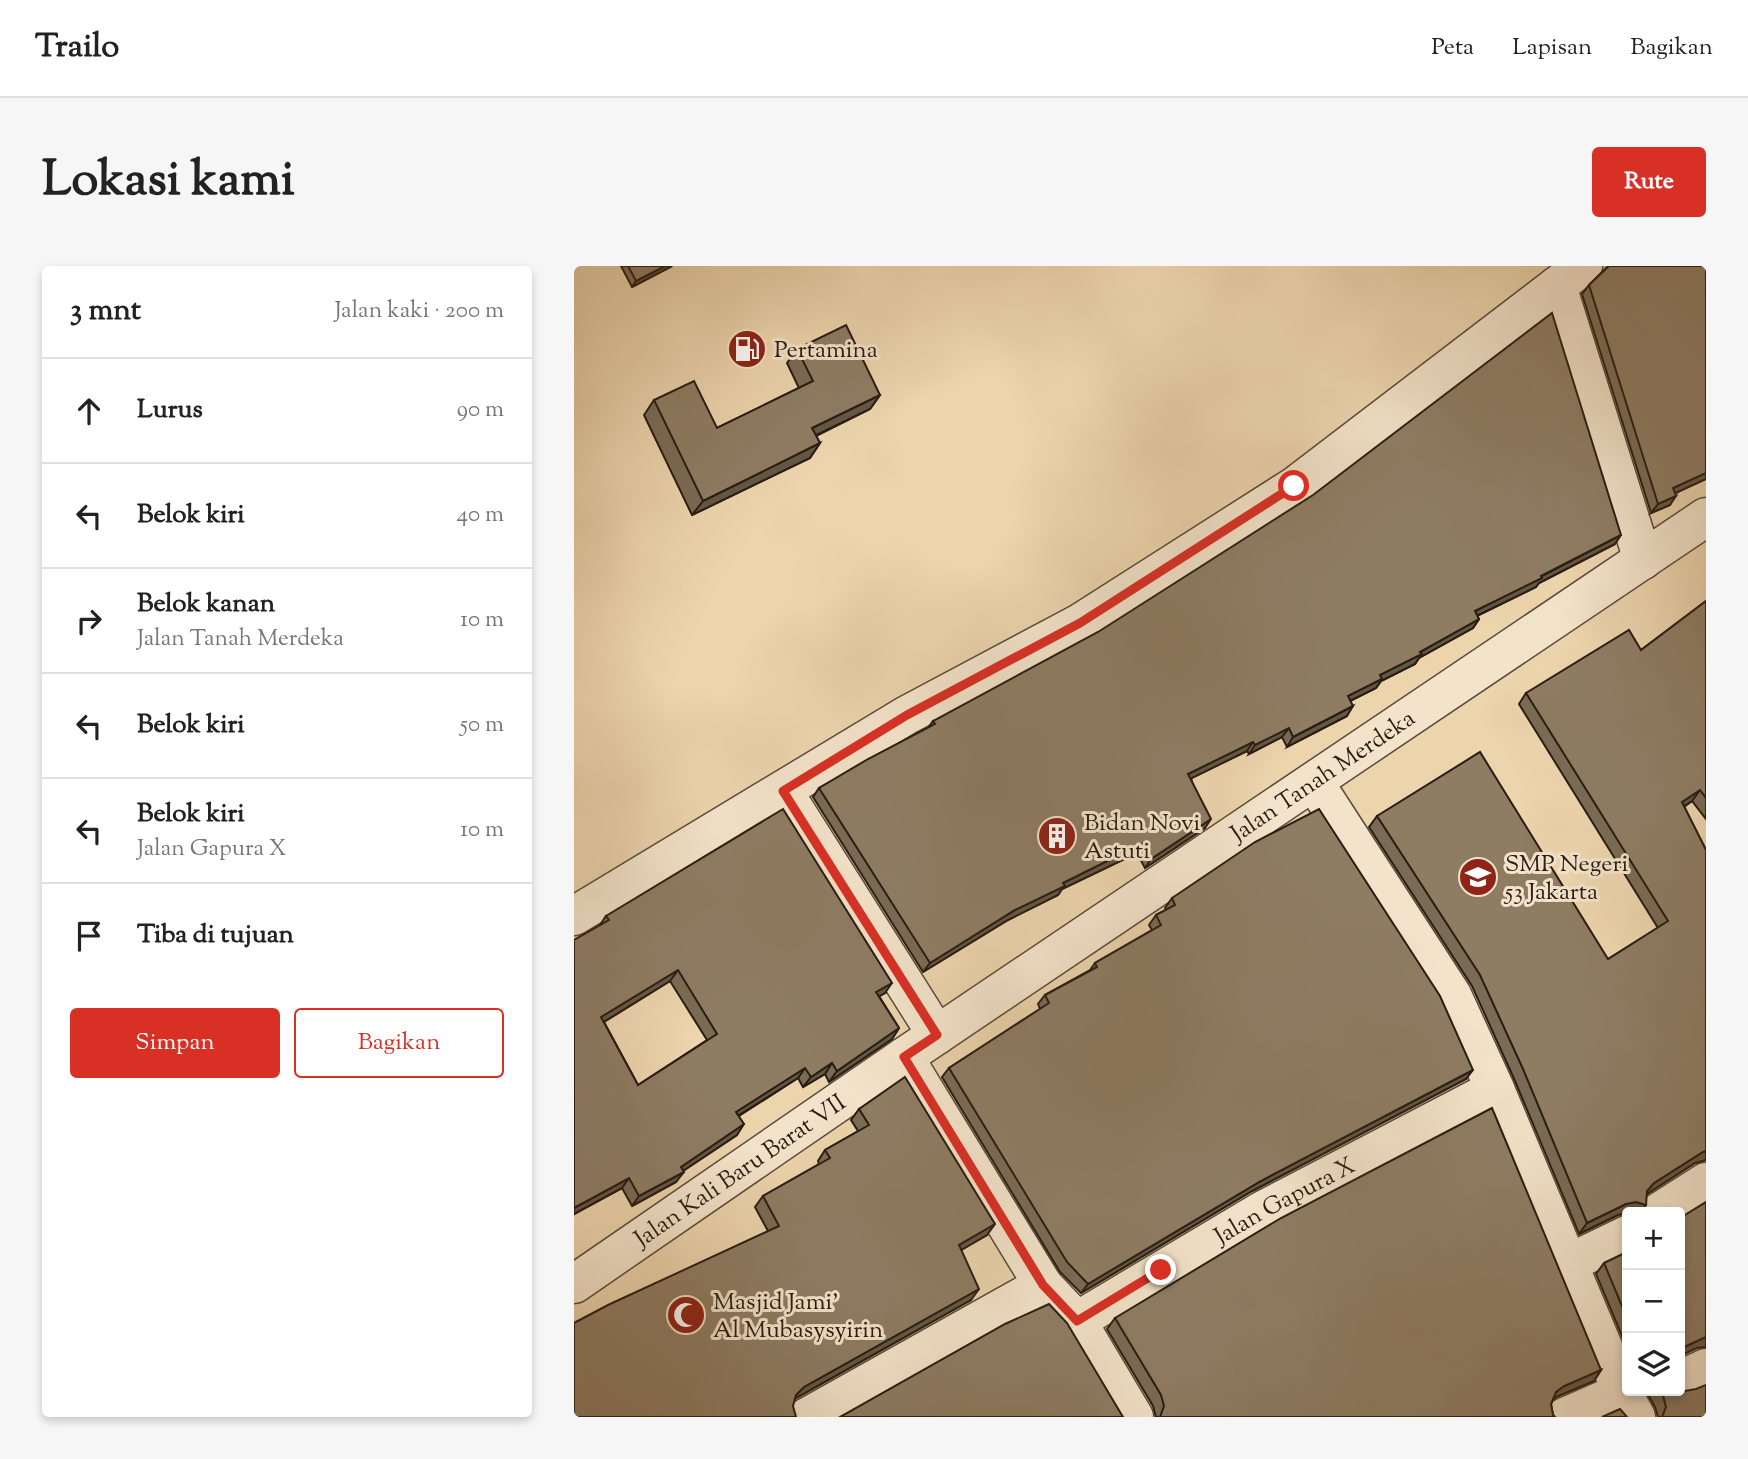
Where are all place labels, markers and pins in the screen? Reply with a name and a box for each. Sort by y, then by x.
fuel station icon: Pertamina [726,328,768,370]
place label: Pertamina [774,334,878,368]
place label: Bidan Novi Astuti [1084,807,1201,869]
building icon: Bidan Novi Astuti [1036,815,1078,857]
place label: SMP Negeri 53 Jakarta [1503,848,1628,910]
school or university icon: SMP Negeri 53 Jakarta [1457,856,1499,898]
place label: Masjid Jami' Al Mubasysyirin [713,1286,883,1348]
mosque icon: Masjid Jami' Al Mubasysyirin [665,1294,707,1336]

